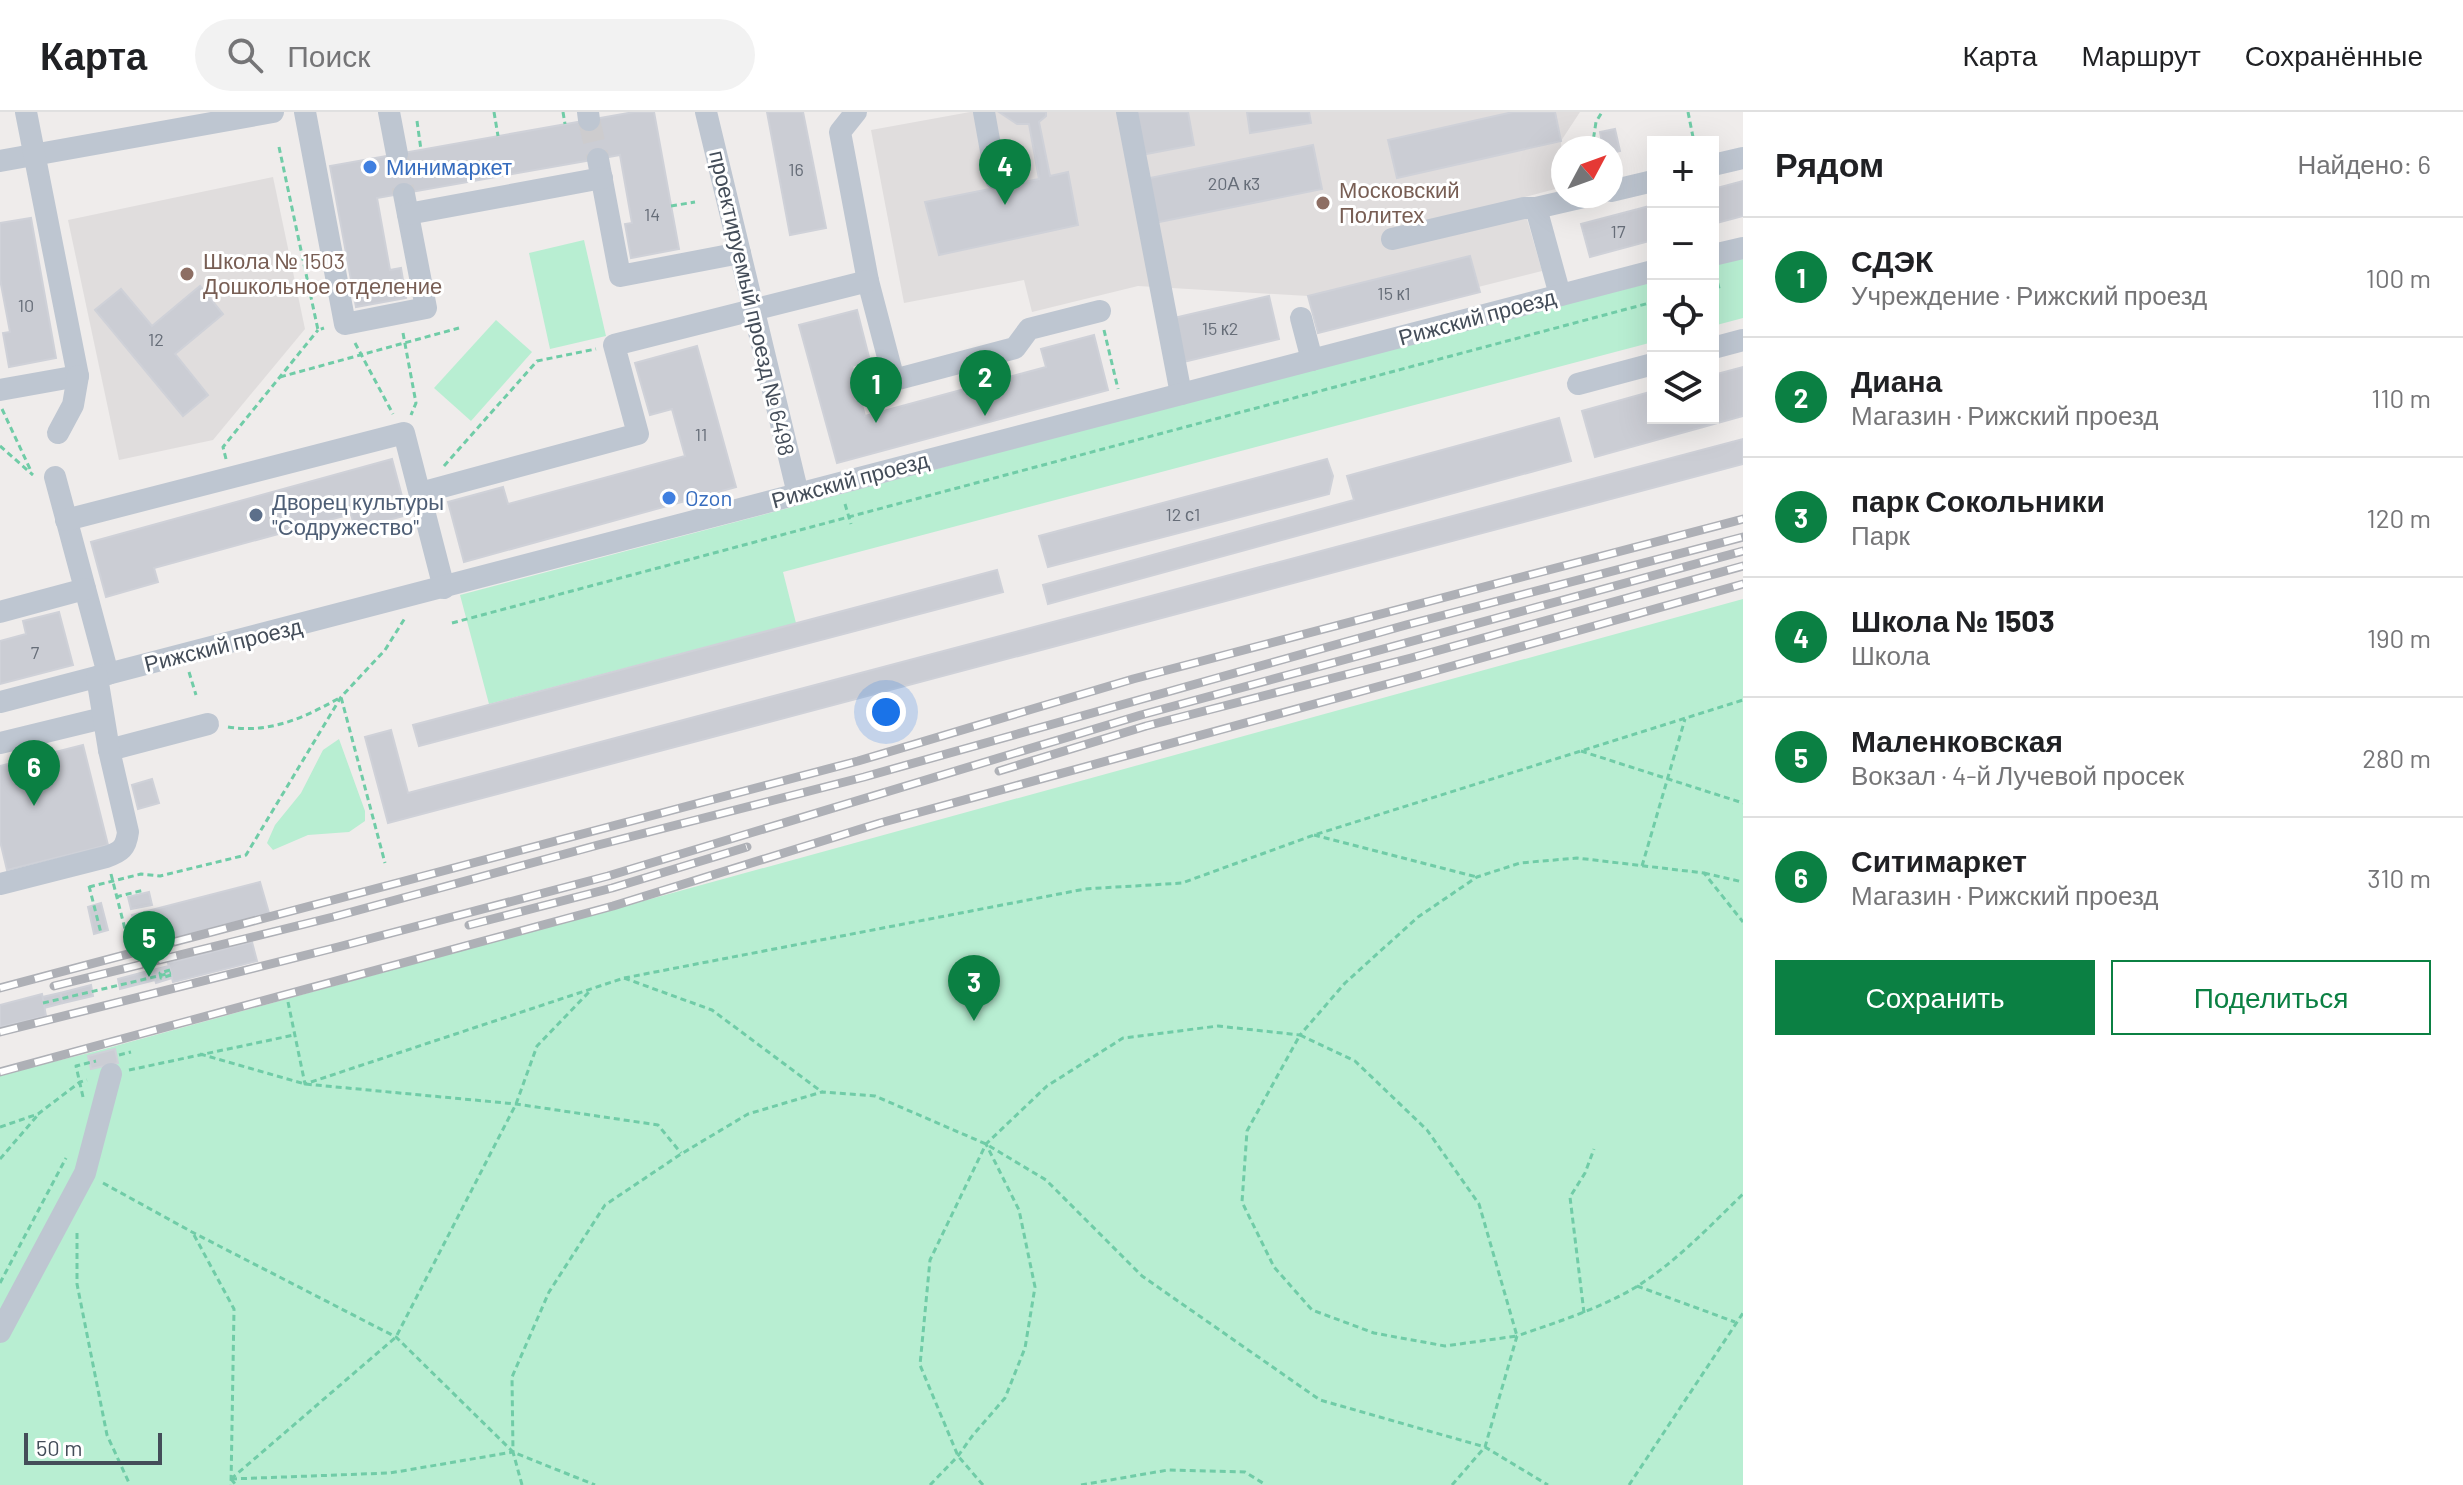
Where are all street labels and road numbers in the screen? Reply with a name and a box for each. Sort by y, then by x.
street label: проектируемый проезд № 6498 [704,147,801,458]
street label: Рижский проезд [1395,282,1559,351]
street label: Рижский проезд [768,445,932,514]
street label: Рижский проезд [141,612,305,677]

